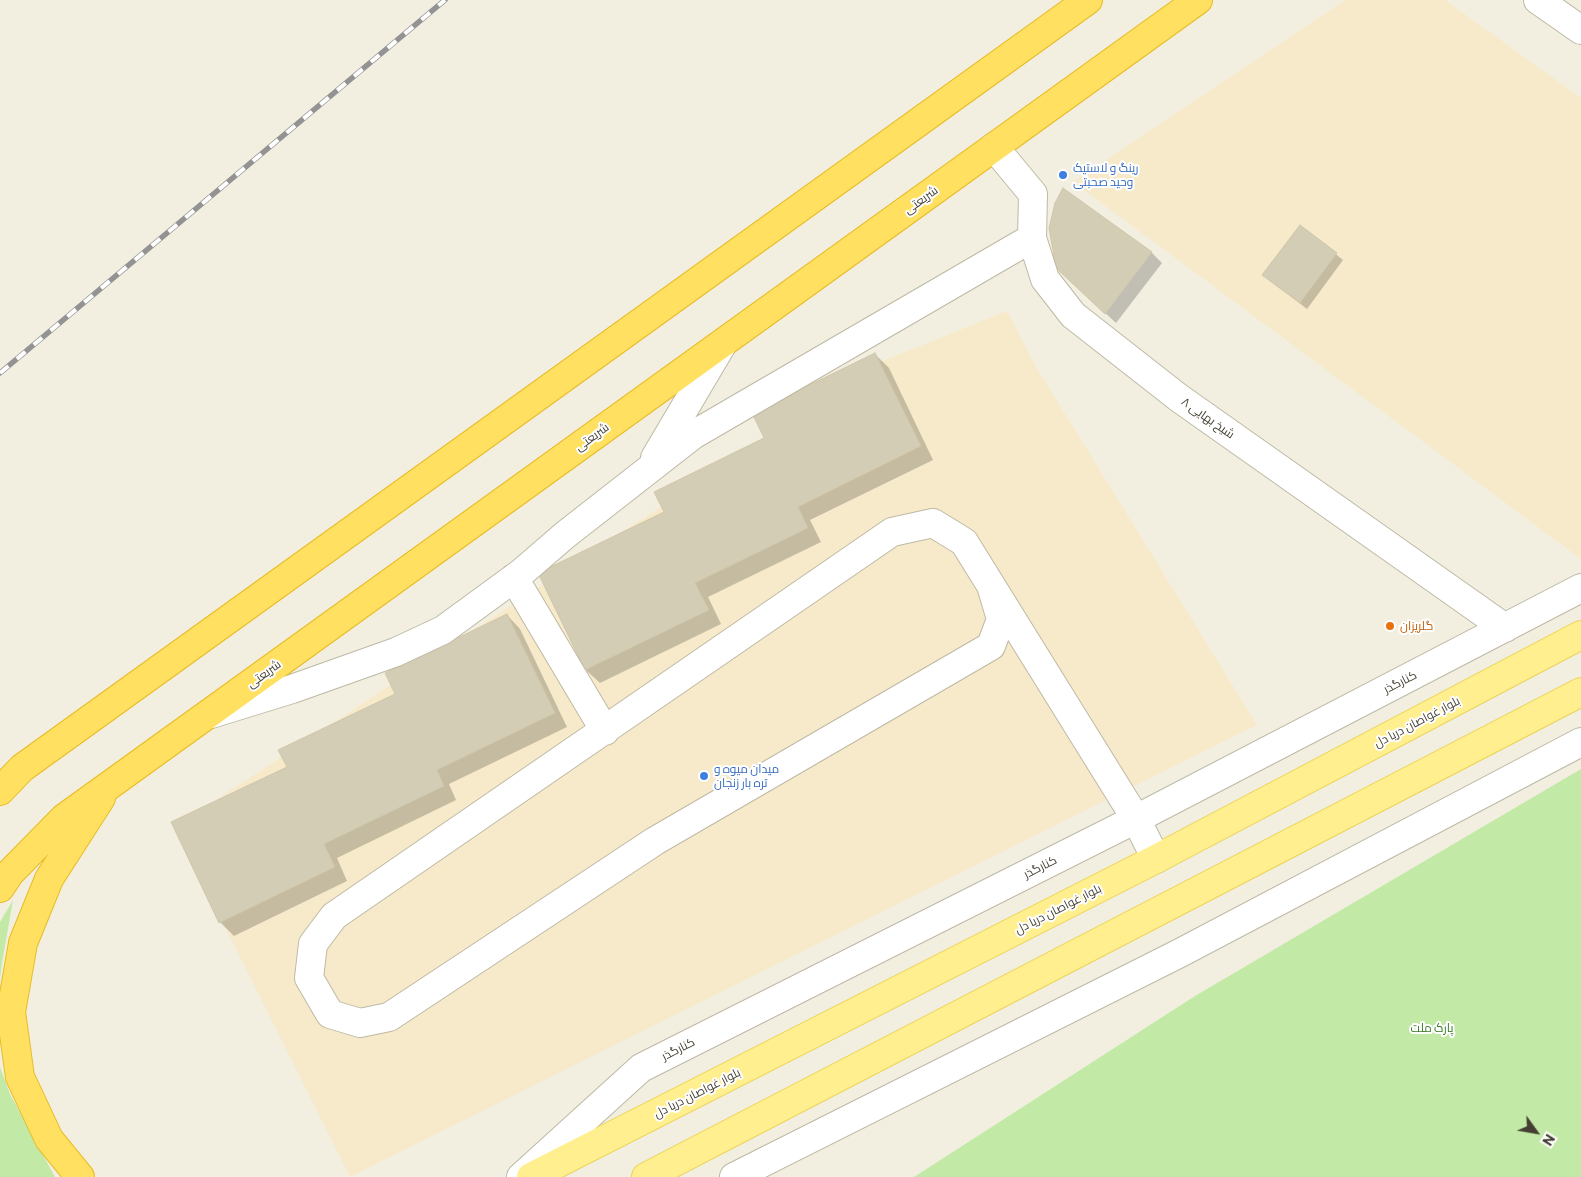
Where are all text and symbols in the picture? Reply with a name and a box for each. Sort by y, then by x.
place label: رینگ و لاستیک وحید صحبتی [1073,161,1138,189]
marker: رینگ و لاستیک وحید صحبتی [1057,169,1069,181]
street label: شریعتی [901,183,941,217]
street label: شیخ بهایی ۸ [1179,394,1237,442]
street label: شریعتی [572,420,612,454]
place label: گلریزان [1400,619,1433,633]
marker: گلریزان [1384,620,1396,632]
street label: شریعتی [244,657,284,691]
street label: کنارگذر [1381,668,1419,696]
street label: بلوار غواصان دریا دل [1372,693,1462,751]
place label: میدان میوه و تره بار زنجان [714,762,779,790]
marker: میدان میوه و تره بار زنجان [698,770,710,782]
street label: کنارگذر [1021,853,1059,881]
street label: بلوار غواصان دریا دل [1012,881,1104,937]
park label: پارک ملت [1411,1021,1453,1035]
street label: کنارگذر [659,1035,697,1063]
street label: بلوار غواصان دریا دل [651,1065,743,1121]
north arrow [1511,1107,1561,1157]
text: N [1539,1131,1559,1149]

